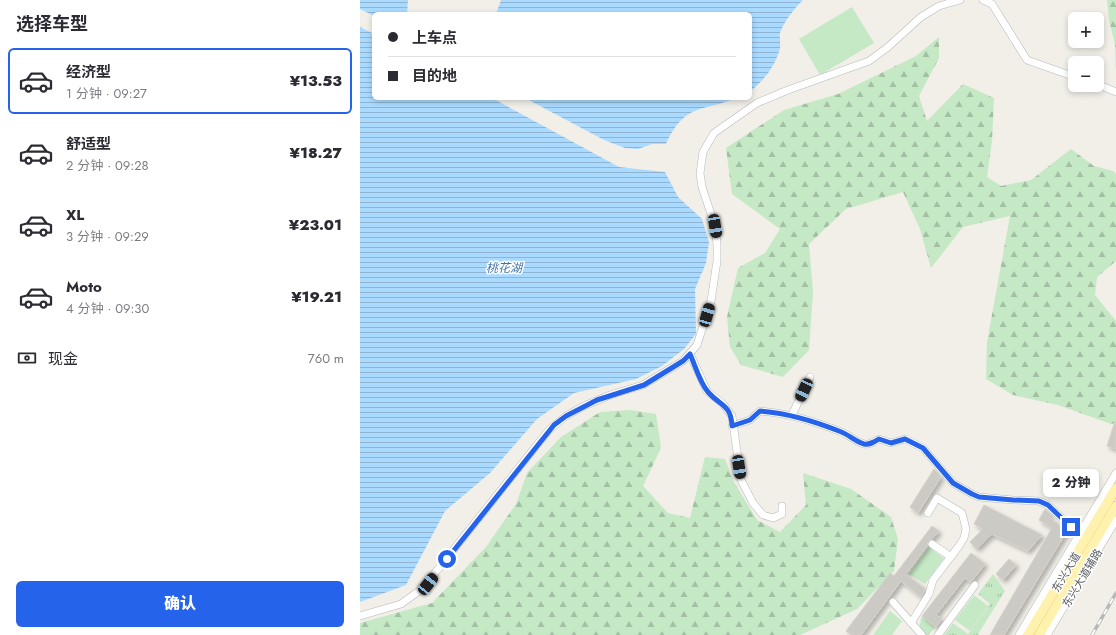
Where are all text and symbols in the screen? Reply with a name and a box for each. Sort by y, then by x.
text: 选择车型 [16,11,88,37]
map controls [1068,12,1104,92]
button: + [1068,12,1104,48]
text: 上车点 [412,27,457,49]
button: − [1068,56,1104,92]
text: 经济型 [66,61,111,83]
icon: car [18,63,54,99]
text: 目的地 [412,65,457,87]
text: ¥13.53 [290,70,342,92]
text: 1 分钟 · 09:27 [66,84,147,103]
text: 舒适型 [66,133,111,155]
icon: car [18,135,54,171]
text: ¥18.27 [290,142,342,164]
text: 2 分钟 · 09:28 [66,156,149,175]
text: XL [66,204,84,226]
icon: car [18,207,54,243]
car [707,213,723,239]
text: ¥23.01 [289,214,342,236]
text: 3 分钟 · 09:29 [66,227,149,246]
water label: 桃花湖 [486,259,524,277]
text: Moto [66,276,102,298]
icon: car [18,279,54,315]
text: ¥19.21 [291,286,342,308]
text: 4 分钟 · 09:30 [66,299,149,318]
car [698,302,716,328]
icon: cash [16,347,38,369]
text: 现金 [48,348,78,370]
text: 760 m [308,349,344,368]
car [793,377,815,403]
car [731,454,747,480]
callout: 2 分钟 [1043,469,1099,497]
text: 2 分钟 [1052,473,1090,492]
route end [1062,518,1080,536]
street label: 东兴大道辅路 [1058,546,1106,610]
street label: 东兴大道 [1048,549,1084,595]
route start [438,550,456,568]
car [416,571,440,597]
button: 确认 [16,581,344,627]

